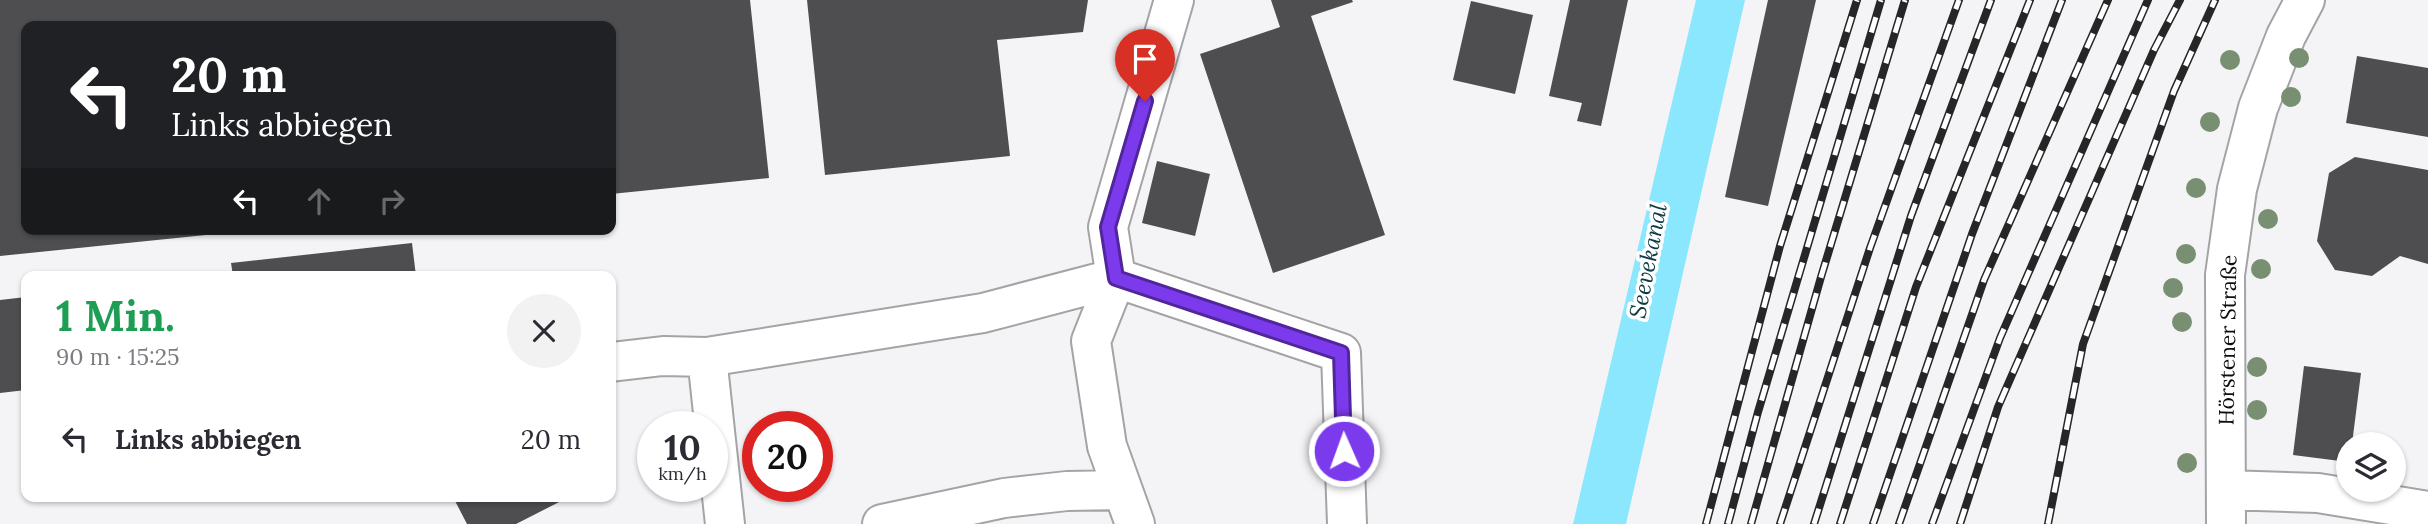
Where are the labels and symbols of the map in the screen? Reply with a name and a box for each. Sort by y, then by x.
pin [1115,29,1175,101]
water label: Seevekanal [1622,201,1673,321]
street label: Hörstener Straße [2213,254,2242,426]
speed limit sign: 20 [742,411,833,502]
position arrow [1307,414,1381,488]

